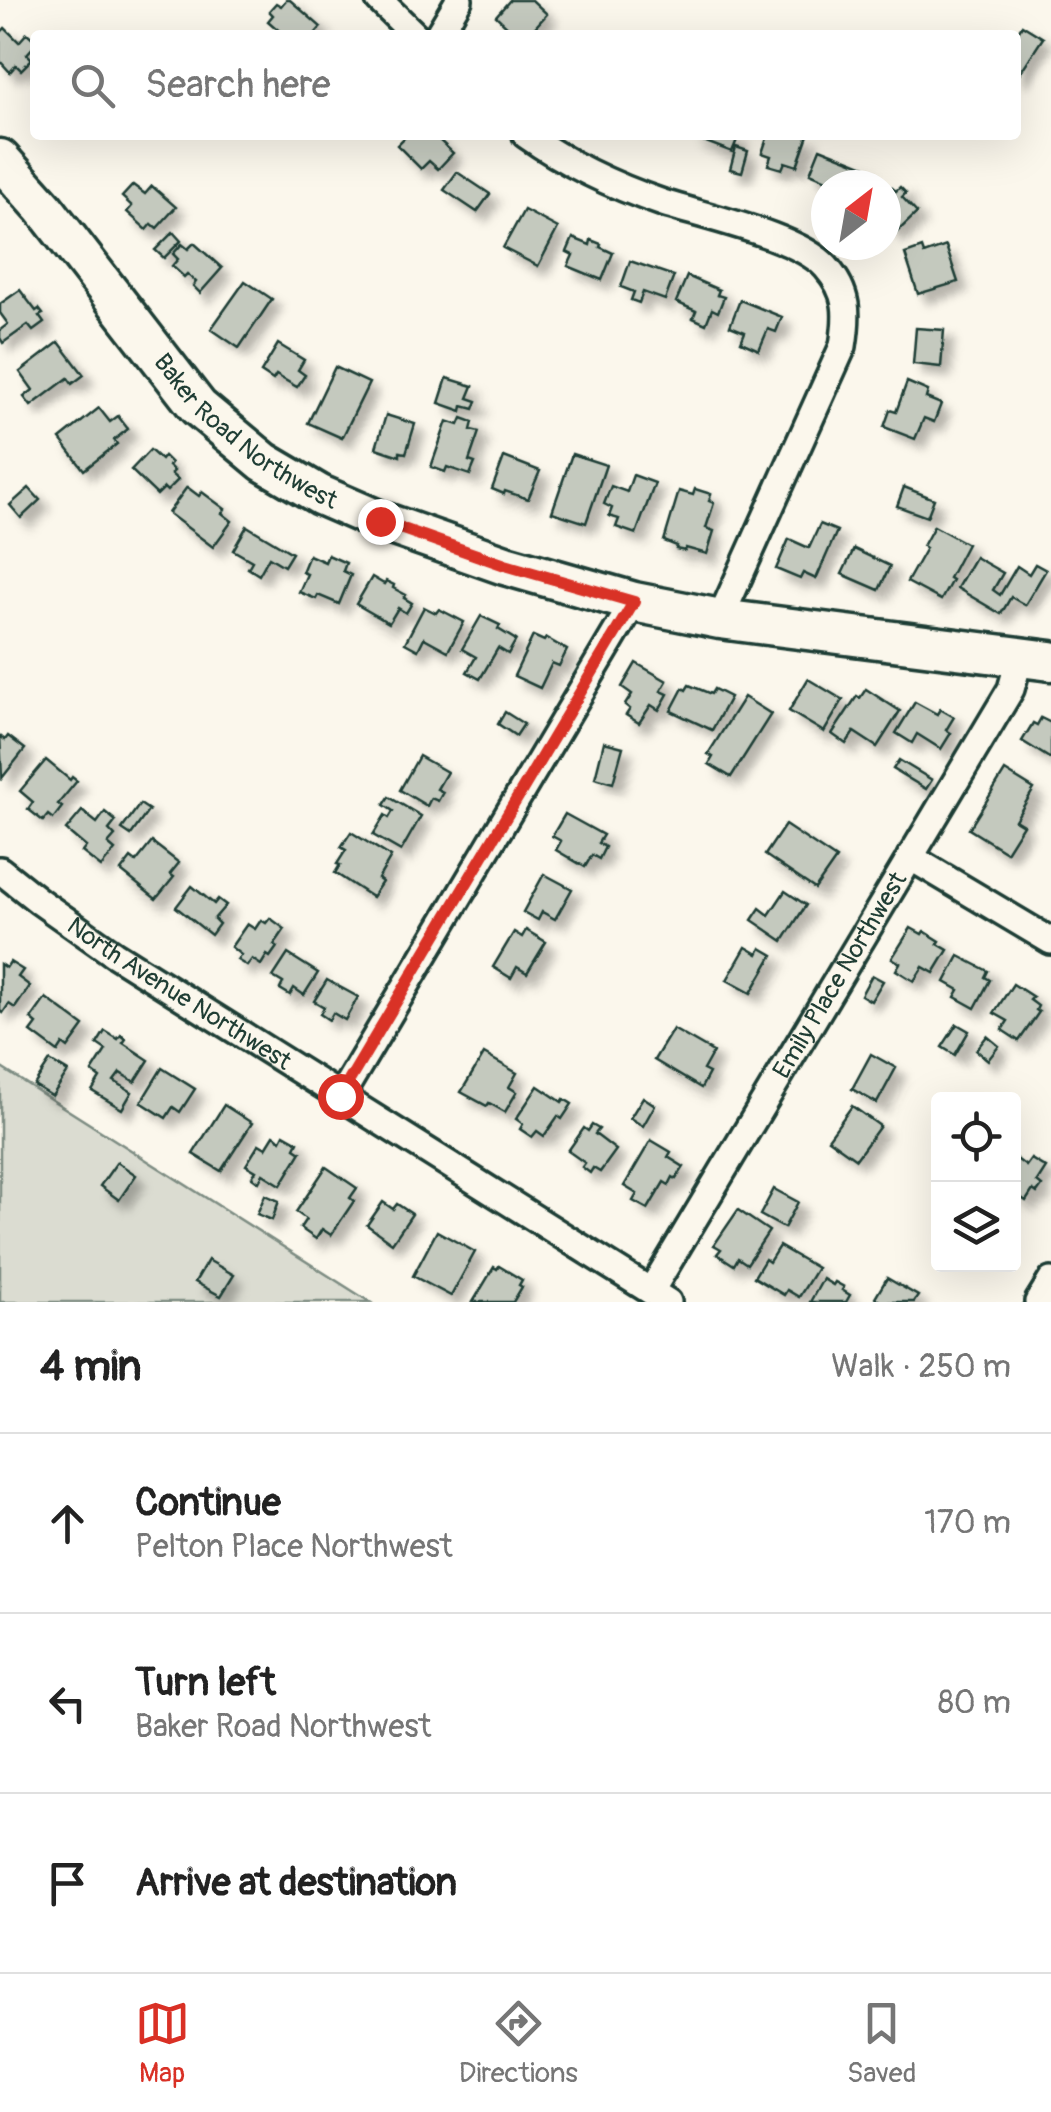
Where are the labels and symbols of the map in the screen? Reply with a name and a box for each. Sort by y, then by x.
north arrow [811,170,901,260]
street label: Baker Road Northwest [147,347,343,517]
route end [358,499,404,545]
street label: Emily Place Northwest [766,865,914,1084]
street label: North Avenue Northwest [61,910,298,1077]
route start [318,1074,364,1120]

